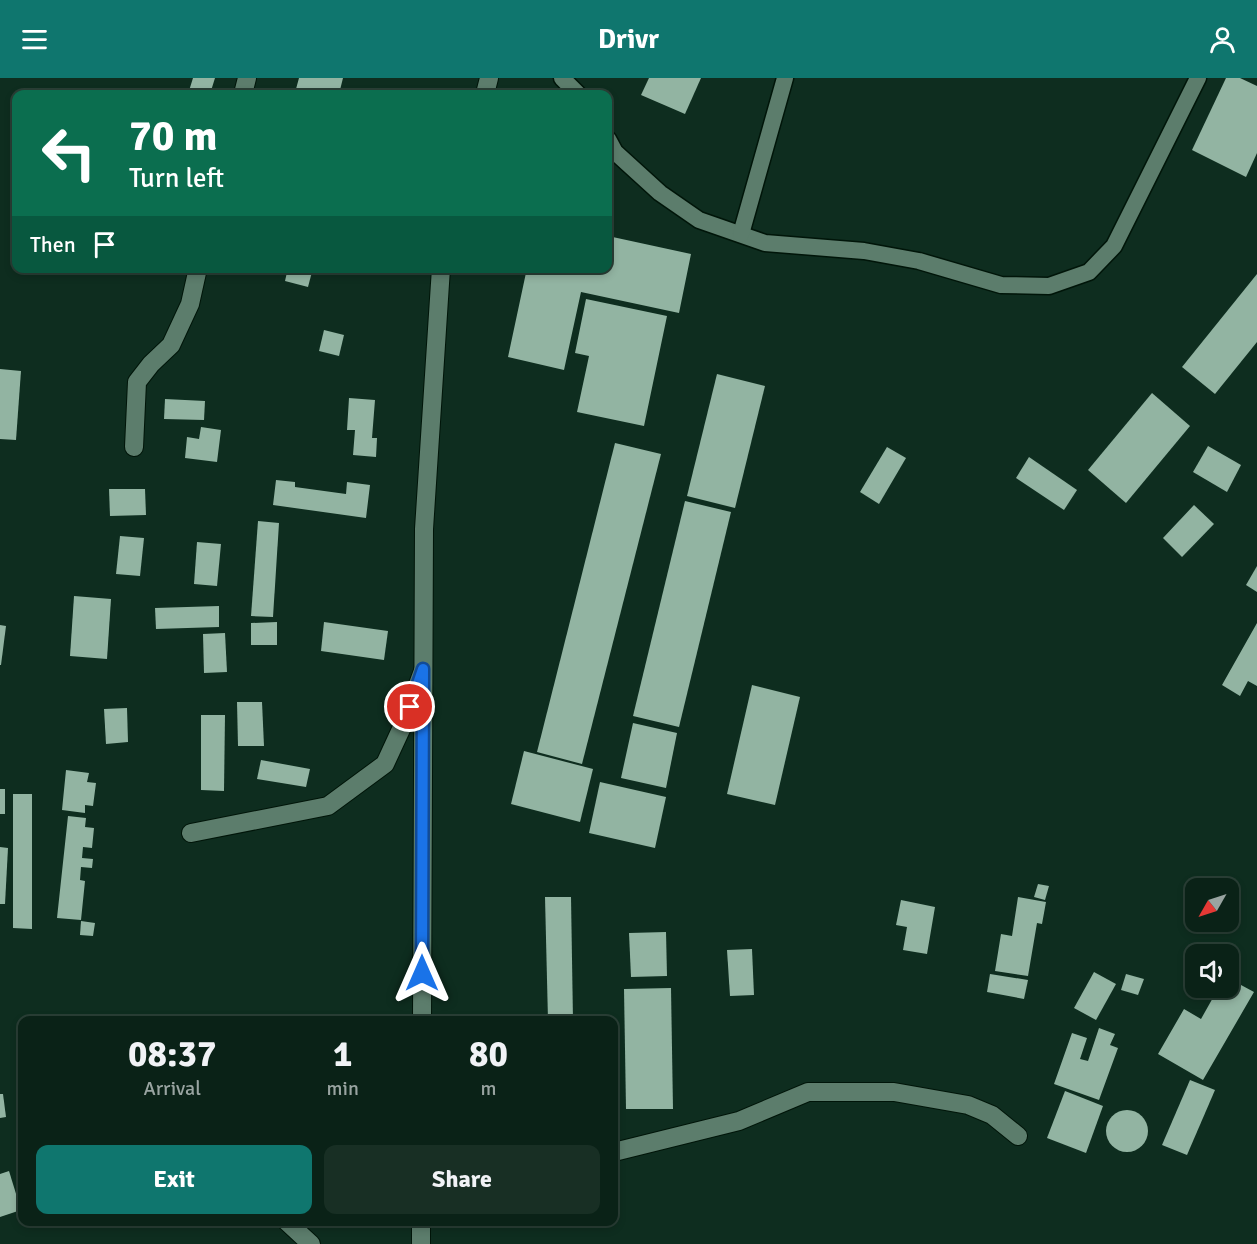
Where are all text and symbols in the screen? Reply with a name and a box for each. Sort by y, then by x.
icon: menu [18,23,51,56]
text: Drivr [598,23,659,56]
icon: person [1206,23,1239,56]
text: 70 m [129,111,218,162]
icon: left [30,114,108,192]
text: Turn left [129,162,224,195]
icon: arrive [88,228,121,261]
text: Then [30,231,76,258]
pin [384,681,435,732]
icon: arrive [393,690,426,723]
north arrow [1185,878,1239,932]
map controls [1185,878,1239,998]
position arrow [390,941,454,1005]
button: sound [1185,944,1239,998]
text: 08:37 [128,1032,216,1077]
text: 1 [333,1032,352,1077]
text: 80 [469,1032,508,1077]
text: Arrival [143,1076,201,1101]
text: min [327,1076,359,1101]
text: m [480,1076,496,1101]
button: Exit [36,1145,312,1214]
button: Share [324,1145,600,1214]

